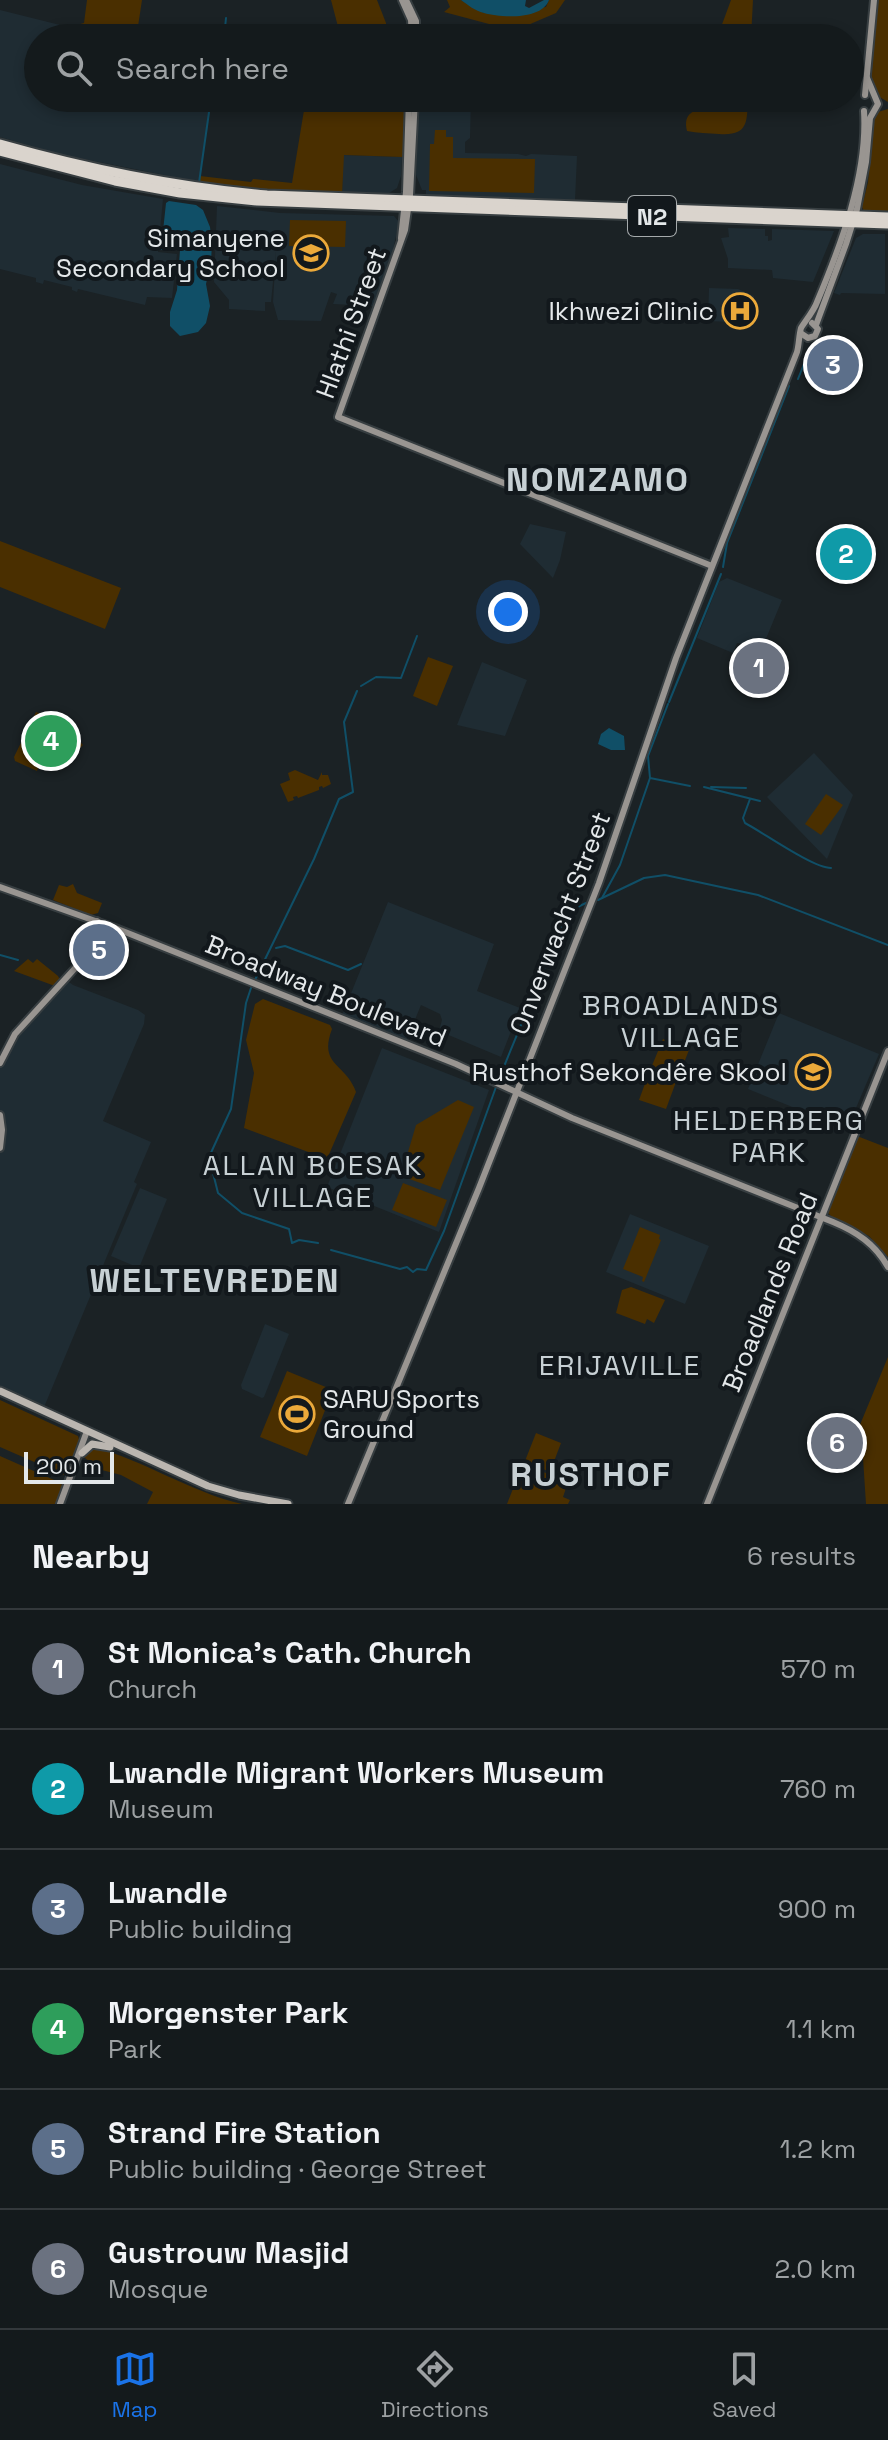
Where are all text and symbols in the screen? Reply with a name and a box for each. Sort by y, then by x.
search box [24,24,864,112]
icon: search [52,46,96,90]
text: Search here [116,49,289,88]
road number: N2 [628,196,676,236]
place label: Simanyene Secondary School [56,221,285,285]
school or university icon: Simanyene Secondary School [292,234,330,272]
street label: Hlathi Street [308,243,394,403]
hospital icon: Ikhwezi Clinic [721,292,759,330]
place label: Ikhwezi Clinic [548,294,714,328]
pin: 3 [807,335,859,395]
district label: NOMZAMO [506,458,690,501]
pin: 2 [820,524,872,584]
your location [488,592,528,632]
pin: 1 [733,638,785,698]
pin: 4 [25,711,77,771]
street label: Onverwacht Street [502,807,618,1039]
pin: 5 [73,920,125,980]
street label: Broadway Boulevard [201,927,451,1055]
district label: BROADLANDS VILLAGE [582,987,780,1055]
school or university icon: Rusthof Sekondêre Skool [794,1053,832,1091]
place label: Rusthof Sekondêre Skool [472,1055,787,1089]
district label: HELDERBERG PARK [673,1102,865,1170]
district label: ALLAN BOESAK VILLAGE [203,1147,423,1215]
street label: Broadlands Road [715,1187,825,1397]
district label: WELTEVREDEN [90,1259,340,1302]
district label: ERIJAVILLE [539,1347,701,1383]
place label: SARU Sports Ground [323,1382,480,1446]
sports icon: SARU Sports Ground [278,1395,316,1433]
pin: 6 [811,1413,863,1473]
scale bar [24,1448,114,1484]
text: 200 m [36,1452,102,1480]
district label: RUSTHOF [510,1453,672,1496]
text: Nearby [32,1535,150,1578]
text: 6 results [747,1539,856,1573]
text: St Monica's Cath. Church [108,1633,472,1672]
text: 1 [52,1652,64,1686]
text: 570 m [781,1652,856,1686]
text: Church [108,1672,197,1706]
text: Lwandle Migrant Workers Museum [108,1753,604,1792]
text: 2 [50,1772,66,1806]
text: 760 m [780,1772,856,1806]
text: Museum [108,1792,214,1826]
text: Lwandle [108,1873,228,1912]
text: 3 [50,1892,66,1926]
text: 900 m [778,1892,856,1926]
text: Public building [108,1912,292,1946]
text: Morgenster Park [108,1993,348,2032]
text: 4 [50,2012,66,2046]
text: 1.1 km [786,2012,856,2046]
text: Park [108,2032,162,2066]
text: Strand Fire Station [108,2113,381,2152]
text: 5 [50,2132,66,2166]
text: 1.2 km [780,2132,856,2166]
text: Public building · George Street [108,2152,487,2186]
text: Gustrouw Masjid [108,2233,349,2272]
text: 6 [50,2252,66,2286]
text: 2.0 km [774,2252,856,2286]
text: Mosque [108,2272,208,2306]
tab: Map [112,2347,158,2423]
tab: Directions [381,2347,489,2423]
tab: Saved [712,2347,776,2423]

